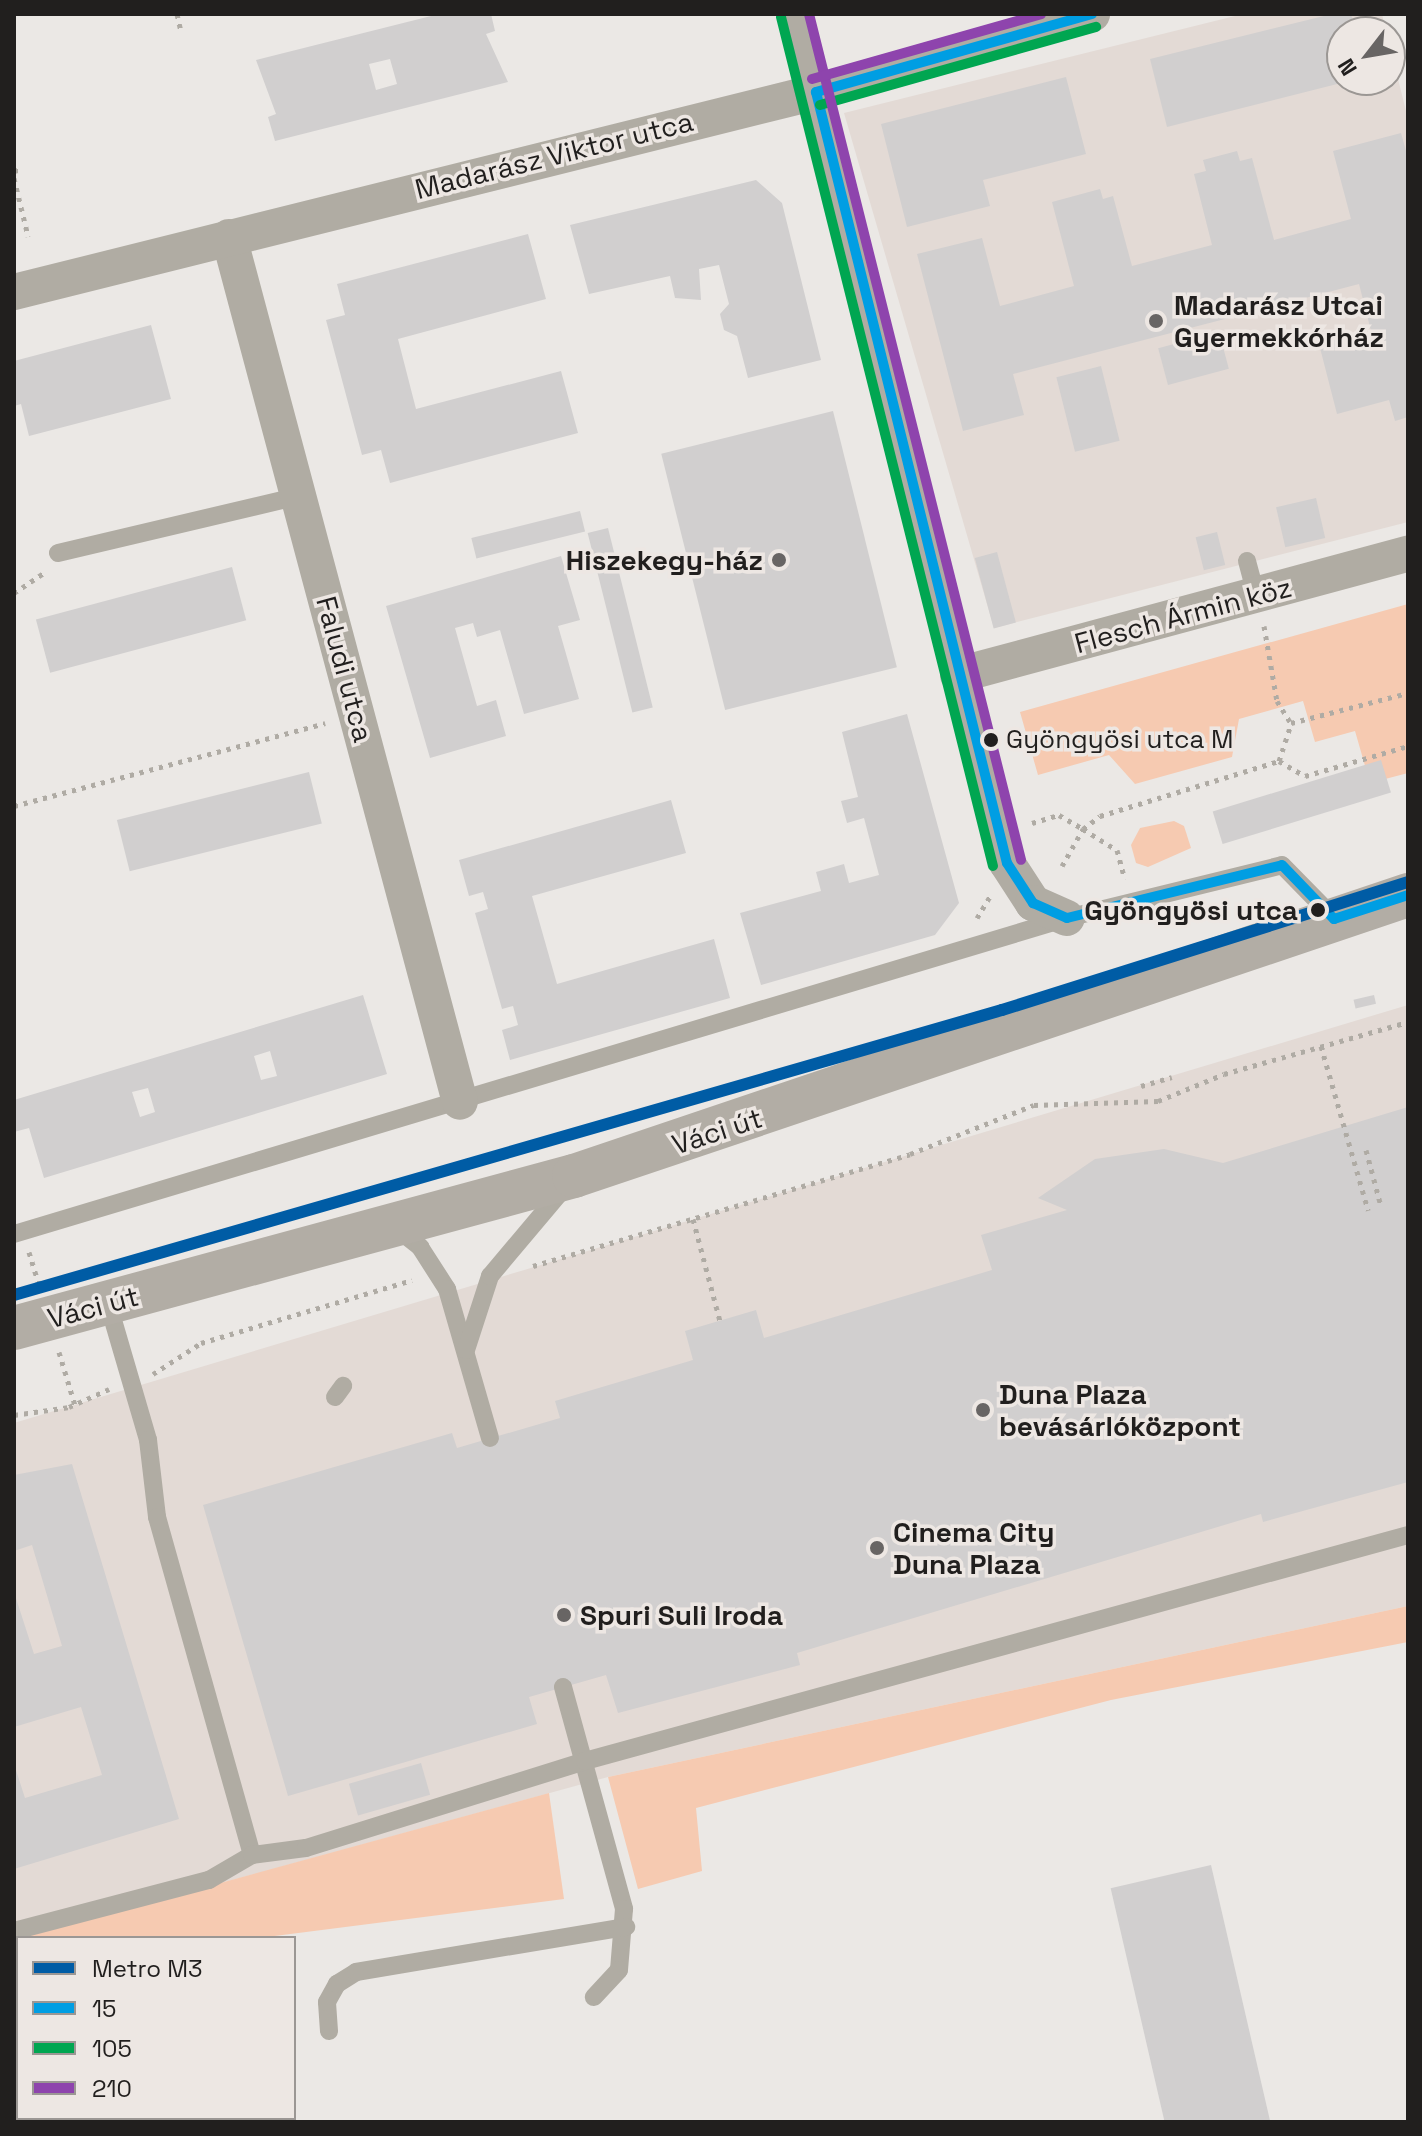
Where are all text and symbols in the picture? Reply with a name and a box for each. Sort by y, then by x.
north arrow [1326,16,1406,96]
text: N [1331,54,1363,81]
street label: Madarász Viktor utca [411,104,697,206]
place label: Madarász Utcai Gyermekkórház [1174,288,1384,354]
marker: Madarász Utcai Gyermekkórház [1145,310,1167,332]
place label: Hiszekegy-ház [566,543,763,577]
marker: Hiszekegy-ház [770,551,788,569]
street label: Flesch Ármin köz [1071,570,1295,660]
street label: Faludi utca [309,592,381,746]
place label: Gyöngyösi utca M [1006,724,1234,756]
marker: Gyöngyösi utca M [983,732,999,748]
place label: Gyöngyösi utca [1084,893,1298,927]
marker: Gyöngyösi utca [1305,897,1331,923]
street label: Váci út [668,1101,766,1161]
street label: Váci út [44,1279,142,1335]
place label: Duna Plaza bevásárlóközpont [999,1377,1241,1443]
marker: Duna Plaza bevásárlóközpont [974,1401,992,1419]
place label: Cinema City Duna Plaza [893,1515,1055,1581]
marker: Cinema City Duna Plaza [868,1539,886,1557]
place label: Spuri Suli Iroda [580,1598,783,1632]
marker: Spuri Suli Iroda [555,1606,573,1624]
legend [16,1936,296,2120]
text: Metro M3 [92,1953,202,1984]
text: 15 [92,1993,116,2024]
text: 105 [92,2033,132,2064]
text: 210 [92,2073,132,2104]

